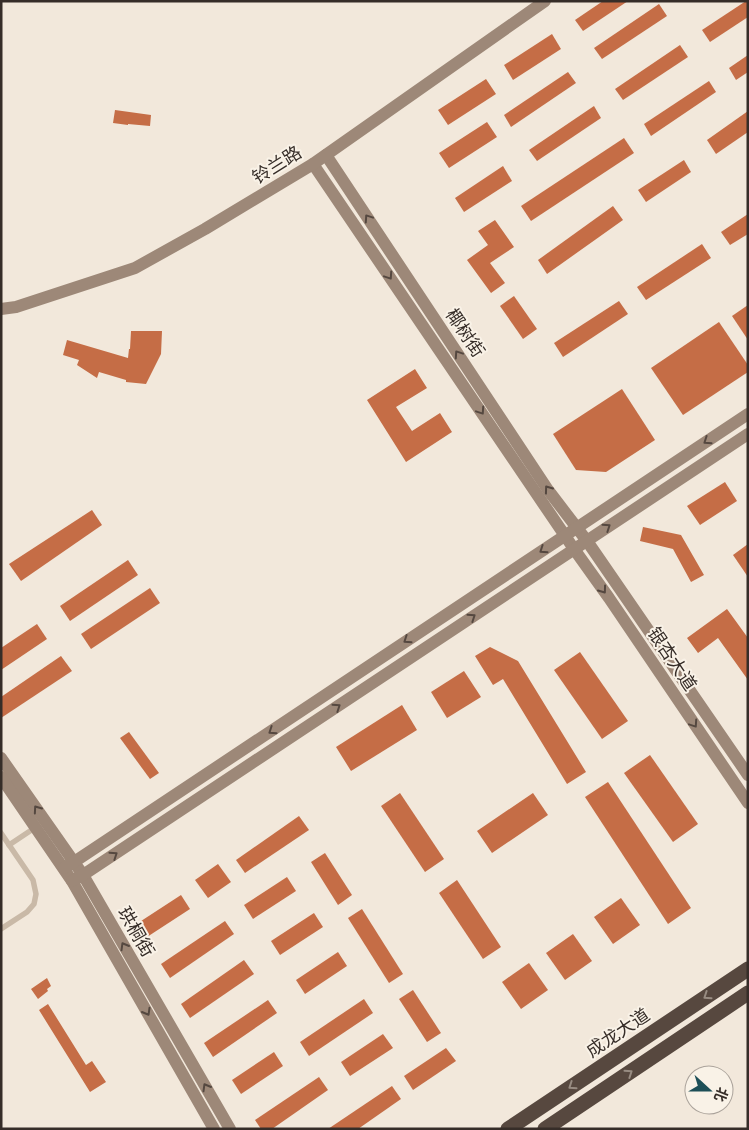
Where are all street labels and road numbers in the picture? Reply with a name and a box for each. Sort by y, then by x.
street label: 铃兰路 [249,142,305,188]
street label: 椰树街 [442,305,488,361]
street label: 银杏大道 [644,624,700,694]
street label: 珙桐街 [114,904,158,960]
street label: 成龙大道 [583,1005,653,1061]

